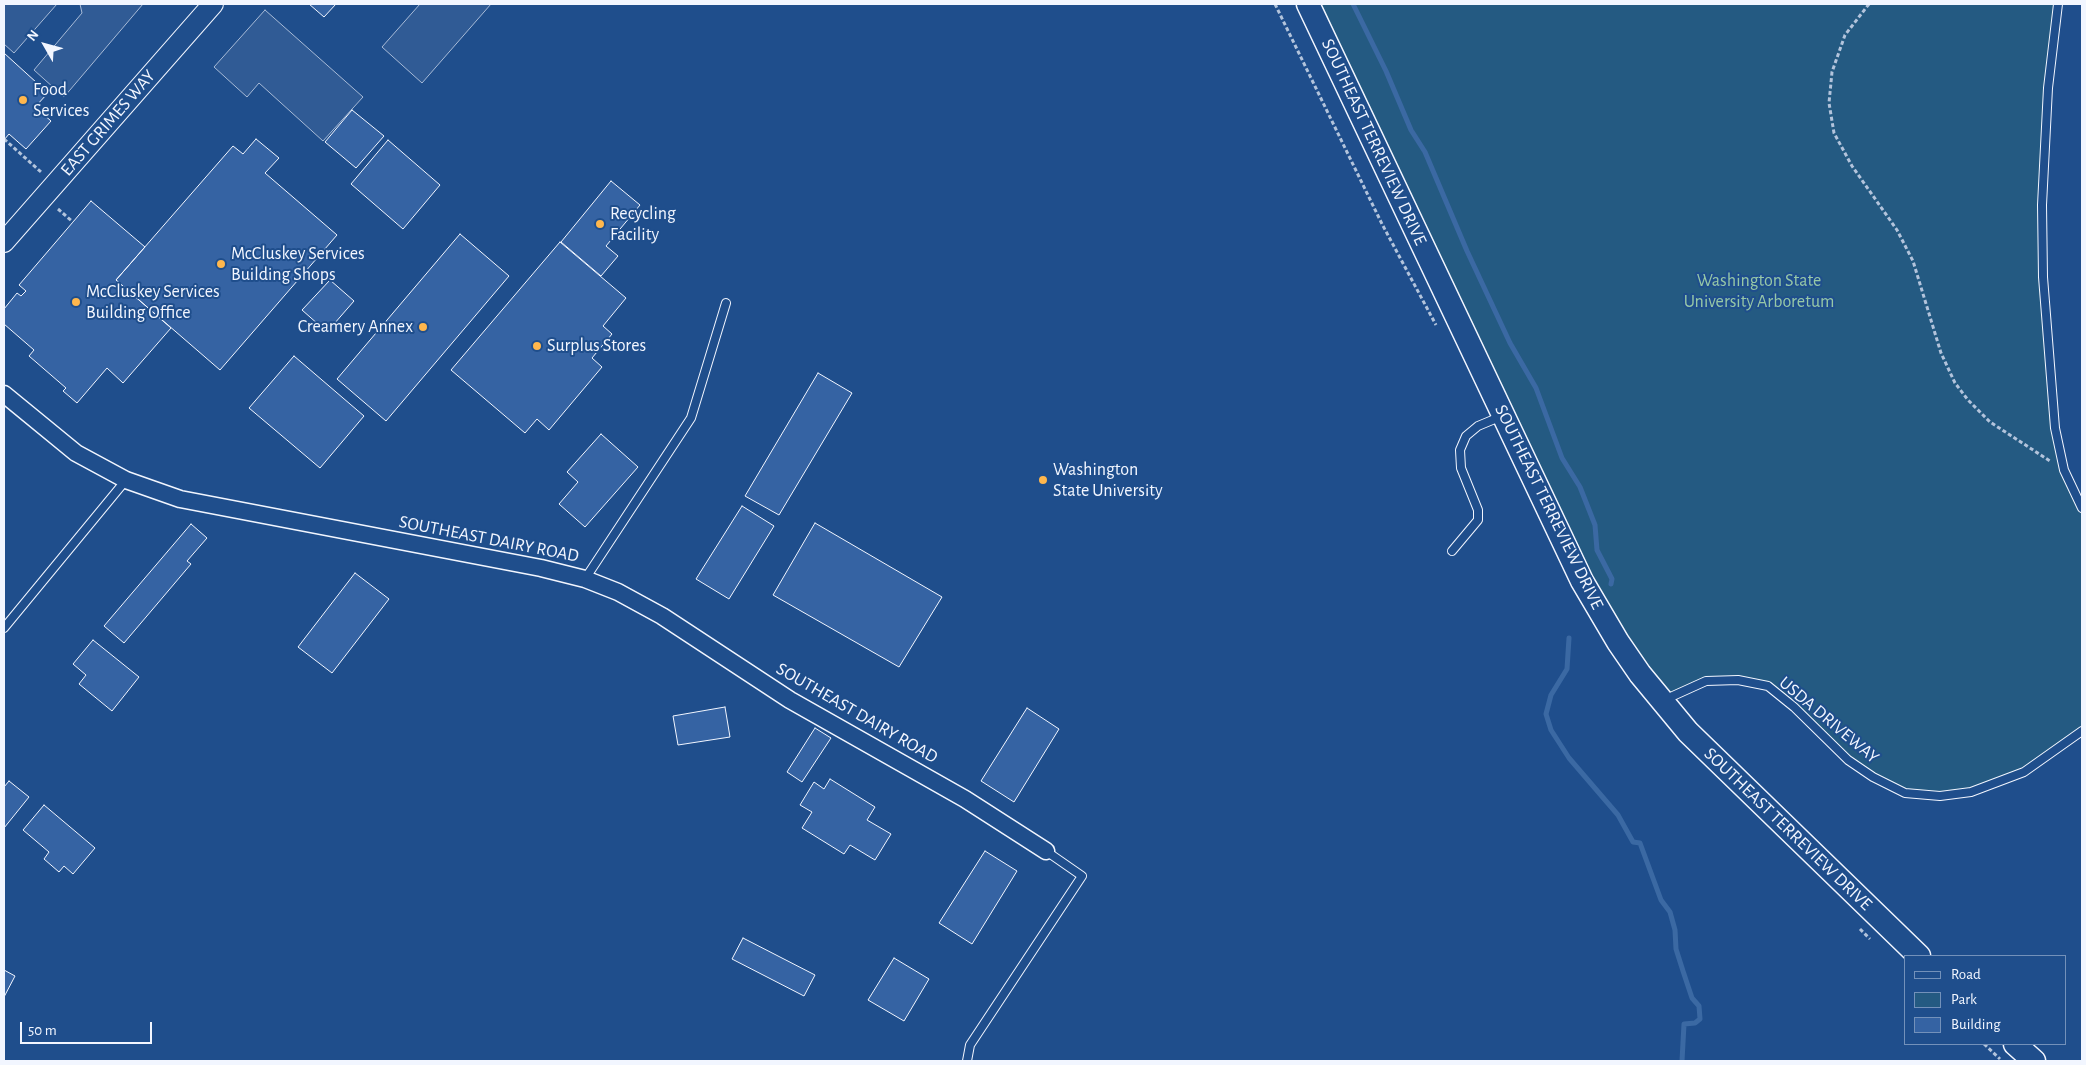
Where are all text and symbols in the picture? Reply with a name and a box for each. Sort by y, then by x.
north arrow [20,20,70,70]
text: N [25,28,42,44]
street label: SOUTHEAST TERREVIEW DRIVE [1317,35,1431,249]
street label: EAST GRIMES WAY [56,65,160,181]
place label: Food Services [33,79,89,122]
marker: Food Services [17,94,29,106]
place label: Recycling Facility [610,203,676,245]
marker: Recycling Facility [594,218,606,230]
place label: McCluskey Services Building Shops [231,243,365,286]
marker: McCluskey Services Building Shops [215,258,227,270]
park label: Washington State University Arboretum [1684,270,1834,312]
place label: McCluskey Services Building Office [86,281,220,324]
marker: McCluskey Services Building Office [70,296,82,308]
place label: Creamery Annex [298,316,413,338]
marker: Creamery Annex [417,321,429,333]
place label: Surplus Stores [547,335,646,357]
marker: Surplus Stores [531,340,543,352]
street label: SOUTHEAST TERREVIEW DRIVE [1490,401,1608,613]
place label: Washington State University [1053,459,1163,502]
marker: Washington State University [1037,474,1049,486]
street label: SOUTHEAST DAIRY ROAD [397,511,581,567]
street label: SOUTHEAST DAIRY ROAD [772,658,942,768]
street label: USDA DRIVEWAY [1774,672,1884,768]
street label: SOUTHEAST TERREVIEW DRIVE [1699,743,1877,915]
legend [1904,955,2066,1045]
text: Road [1951,967,1981,982]
text: Park [1951,992,1977,1007]
scale bar [22,1012,155,1044]
text: Building [1951,1017,2001,1032]
text: 50 m [28,1023,57,1038]

